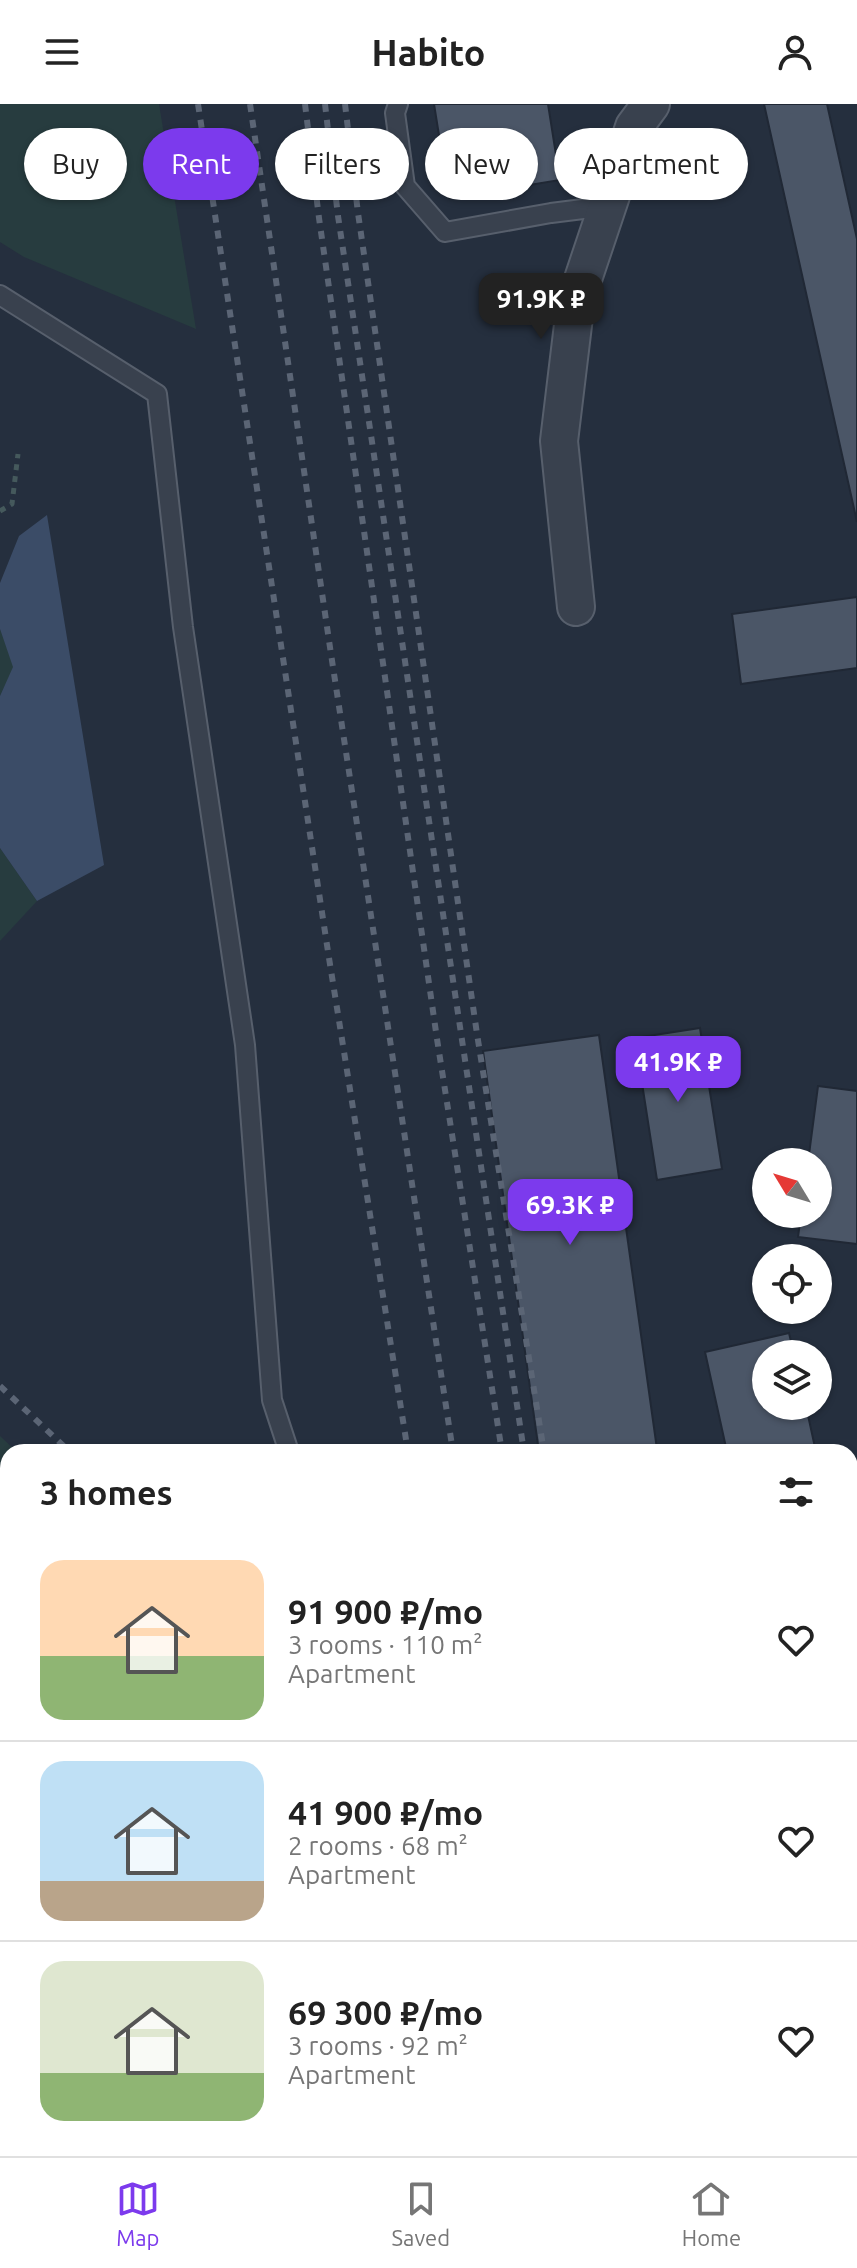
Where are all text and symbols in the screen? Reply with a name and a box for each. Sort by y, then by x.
icon: menu [40,30,84,74]
icon: person [773,30,817,74]
text: Habito [372,32,485,73]
chip: Buy [24,128,127,200]
chip: Rent [143,128,259,200]
chip: Filters [275,128,409,200]
chip: New [425,128,538,200]
chip: Apartment [554,128,748,200]
pin: 91.9K ₽ [467,273,615,341]
text: 91.9K ₽ [497,284,585,313]
pin: 41.9K ₽ [604,1036,752,1104]
text: 41.9K ₽ [634,1047,722,1076]
north arrow [752,1148,832,1228]
map controls [752,1148,832,1420]
pin: 69.3K ₽ [496,1179,644,1247]
text: 69.3K ₽ [526,1190,614,1219]
button: locate [752,1244,832,1324]
button: layers [752,1340,832,1420]
icon: filters [774,1470,818,1514]
text: 3 homes [40,1473,173,1511]
icon: home [104,1592,200,1688]
text: 91 900 ₽/mo [288,1592,483,1630]
icon: heart [774,1618,818,1662]
text: 3 rooms · 110 m² [288,1630,483,1659]
text: Apartment [288,1659,415,1688]
icon: home [104,1793,200,1889]
text: 41 900 ₽/mo [288,1793,483,1831]
icon: heart [774,1819,818,1863]
text: 2 rooms · 68 m² [288,1831,468,1860]
text: Apartment [288,1860,415,1889]
icon: home [104,1993,200,2089]
text: 69 300 ₽/mo [288,1993,483,2031]
icon: heart [774,2019,818,2063]
text: 3 rooms · 92 m² [288,2031,468,2060]
text: Apartment [288,2060,415,2089]
tab: Map [116,2177,160,2250]
tab: Saved [392,2177,450,2250]
tab: Home [682,2177,741,2250]

